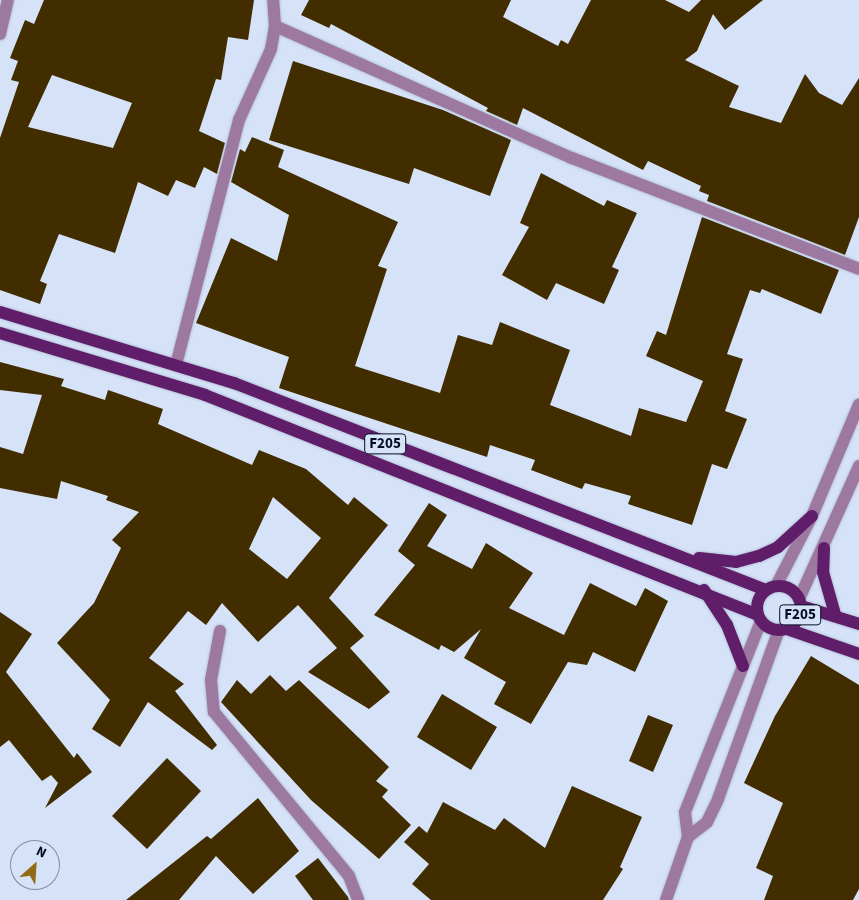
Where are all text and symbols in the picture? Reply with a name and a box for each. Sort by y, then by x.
road number: F205 [364,432,406,456]
road number: F205 [779,602,821,628]
north arrow [10,840,60,890]
text: N [33,841,50,863]

